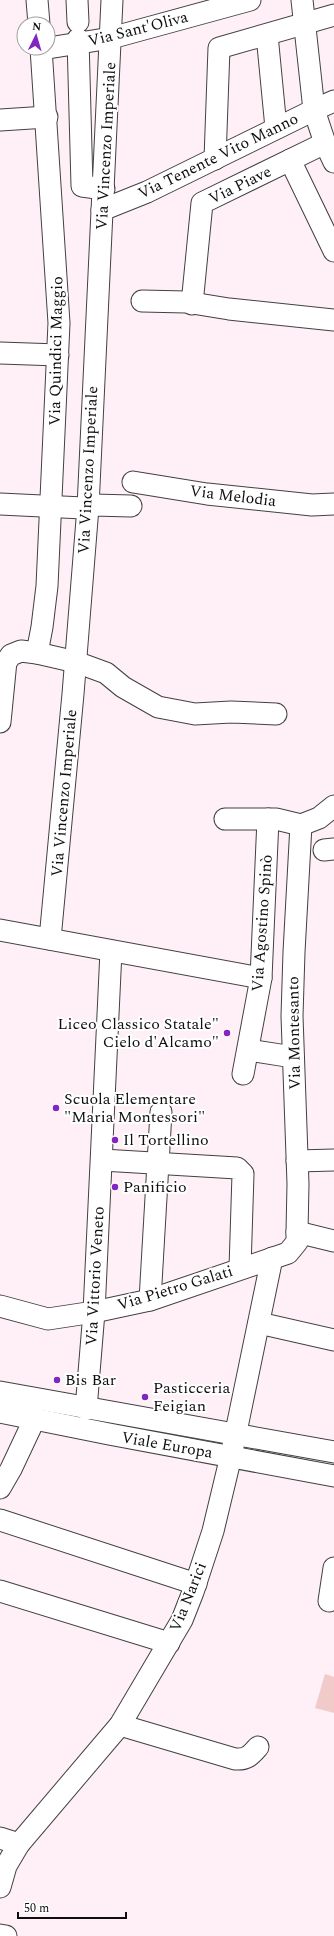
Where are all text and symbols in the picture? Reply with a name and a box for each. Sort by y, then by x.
street label: Via Sant'Oliva [85,5,191,53]
north arrow [16,16,56,56]
text: N [32,18,42,35]
street label: Via Vincenzo Imperiale [90,61,122,231]
street label: Via Tenente Vito Manno [134,107,302,205]
street label: Via Piave [205,159,275,211]
street label: Via Quindici Maggio [43,276,69,426]
street label: Via Vincenzo Imperiale [72,385,104,555]
street label: Via Melodia [188,479,278,513]
street label: Via Vincenzo Imperiale [45,708,83,878]
street label: Via Agostino Spinò [245,854,279,992]
street label: Via Montesanto [281,976,307,1090]
place label: Liceo Classico Statale" Cielo d'Alcamo" [58,1012,219,1054]
marker: Liceo Classico Statale" Cielo d'Alcamo" [222,1028,232,1038]
place label: Scuola Elementare "Maria Montessori" [64,1087,205,1129]
marker: Scuola Elementare "Maria Montessori" [51,1103,61,1113]
place label: Il Tortellino [123,1128,209,1152]
marker: Il Tortellino [110,1135,120,1145]
place label: Panificio [123,1175,187,1199]
marker: Panificio [110,1182,120,1192]
street label: Via Vittorio Veneto [79,1206,111,1346]
street label: Via Pietro Galati [114,1259,236,1317]
place label: Bis Bar [65,1368,116,1392]
marker: Bis Bar [52,1375,62,1385]
place label: Pasticceria Feigian [153,1376,231,1418]
marker: Pasticceria Feigian [140,1392,150,1402]
street label: Viale Europa [119,1425,215,1465]
street label: Via Narici [163,1559,213,1635]
scale bar [18,1894,126,1920]
text: 50 m [24,1899,49,1918]

